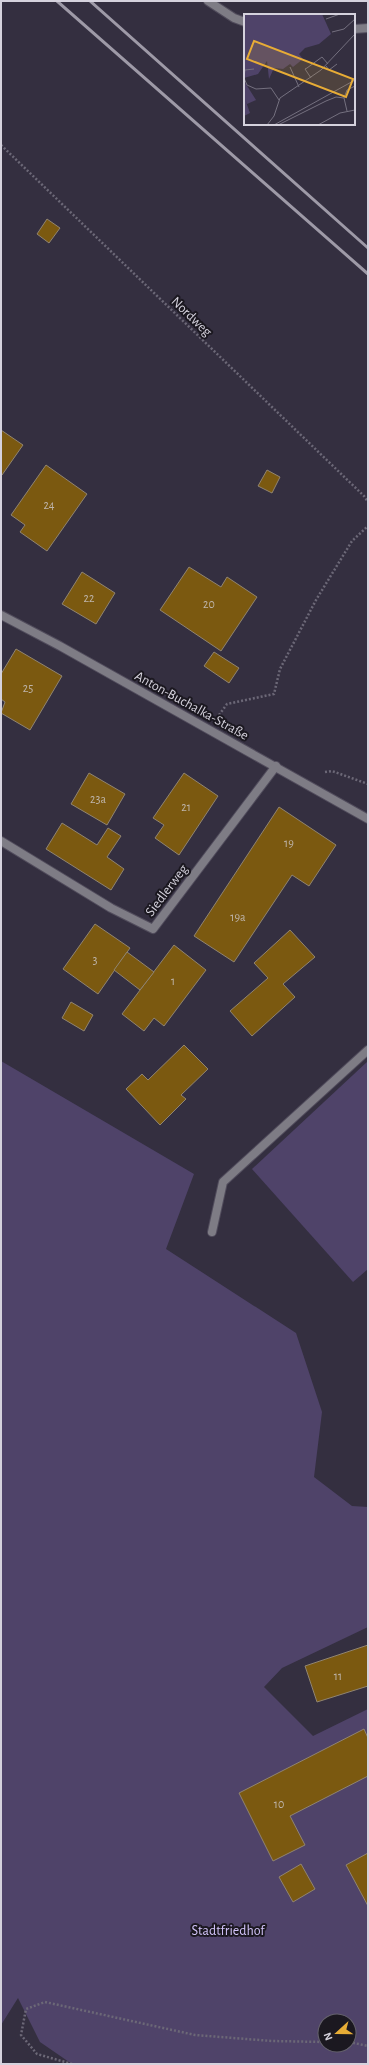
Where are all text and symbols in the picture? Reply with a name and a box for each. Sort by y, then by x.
inset map [244,14,355,125]
street label: Nordweg [168,294,214,339]
house number: 24 [43,499,55,511]
house number: 22 [84,592,95,604]
house number: 20 [203,598,215,610]
street label: Anton-Buchalka-Straße [132,669,251,743]
house number: 25 [23,682,33,694]
house number: 23a [90,793,106,805]
house number: 21 [181,801,191,813]
house number: 19 [284,837,294,849]
street label: Siedlerweg [143,862,191,919]
house number: 19a [230,911,246,923]
house number: 3 [93,954,98,966]
house number: 1 [171,975,175,987]
house number: 11 [334,1670,342,1682]
house number: 10 [274,1798,284,1810]
park label: Stadtfriedhof [191,1924,265,1938]
north arrow [317,2013,357,2053]
text: N [322,2031,335,2042]

